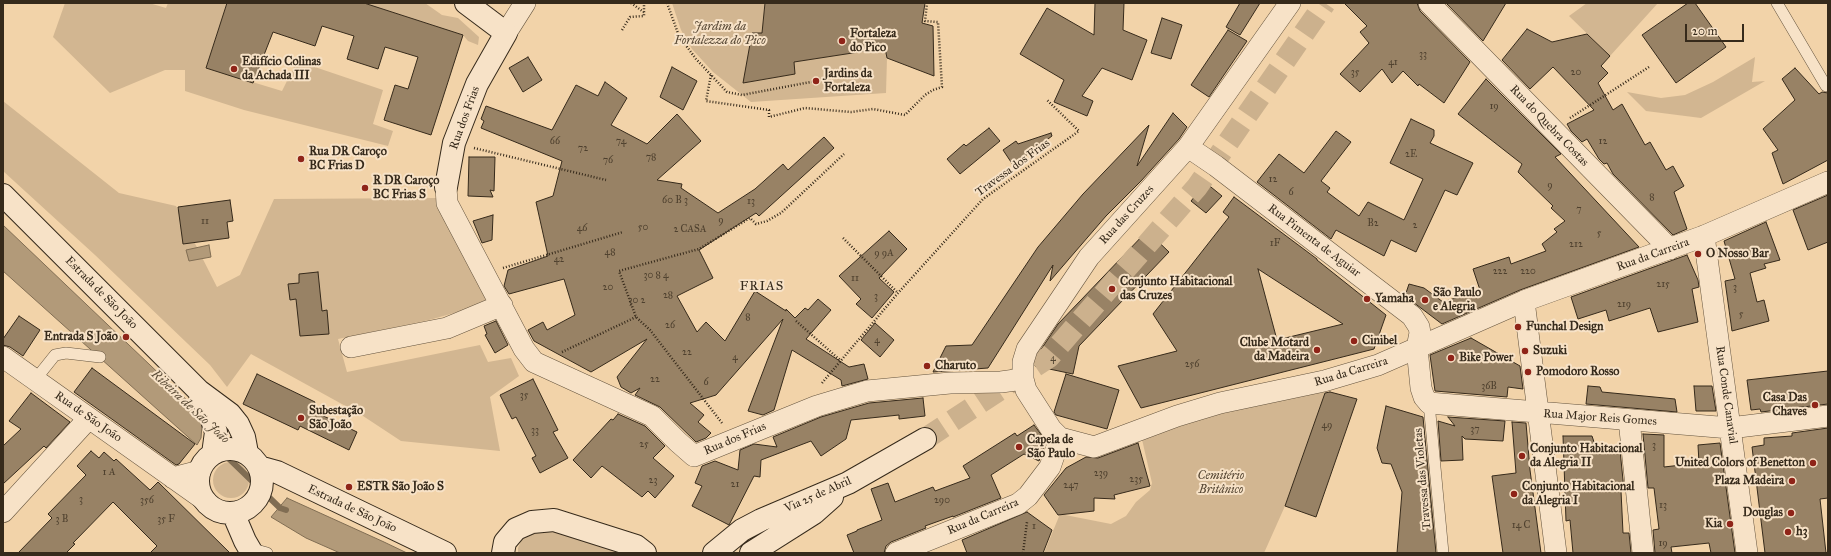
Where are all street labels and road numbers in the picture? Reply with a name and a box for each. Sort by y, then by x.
street label: Rua do Quebra Costas [1507,82,1591,170]
street label: Rua dos Frias [447,84,483,152]
street label: Travessa dos Frias [973,136,1053,200]
street label: Rua das Cruzes [1097,183,1157,247]
street label: Rua Pimenta de Aguiar [1265,201,1363,281]
street label: Rua da Carreira [1615,235,1691,275]
street label: Estrada de São João [62,254,140,332]
street label: Rua Conde Canavial [1712,345,1740,445]
street label: Rua da Carreira [1313,354,1389,390]
street label: Rua de São João [52,389,124,445]
street label: Rua Major Reis Gomes [1543,407,1657,429]
street label: Rua dos Frias [702,419,768,459]
street label: Travessa das Violetas [1411,428,1435,530]
street label: Via 25 de Abril [782,474,854,516]
street label: Estrada de São João [305,482,399,536]
street label: Rua da Carreira [945,496,1021,538]

